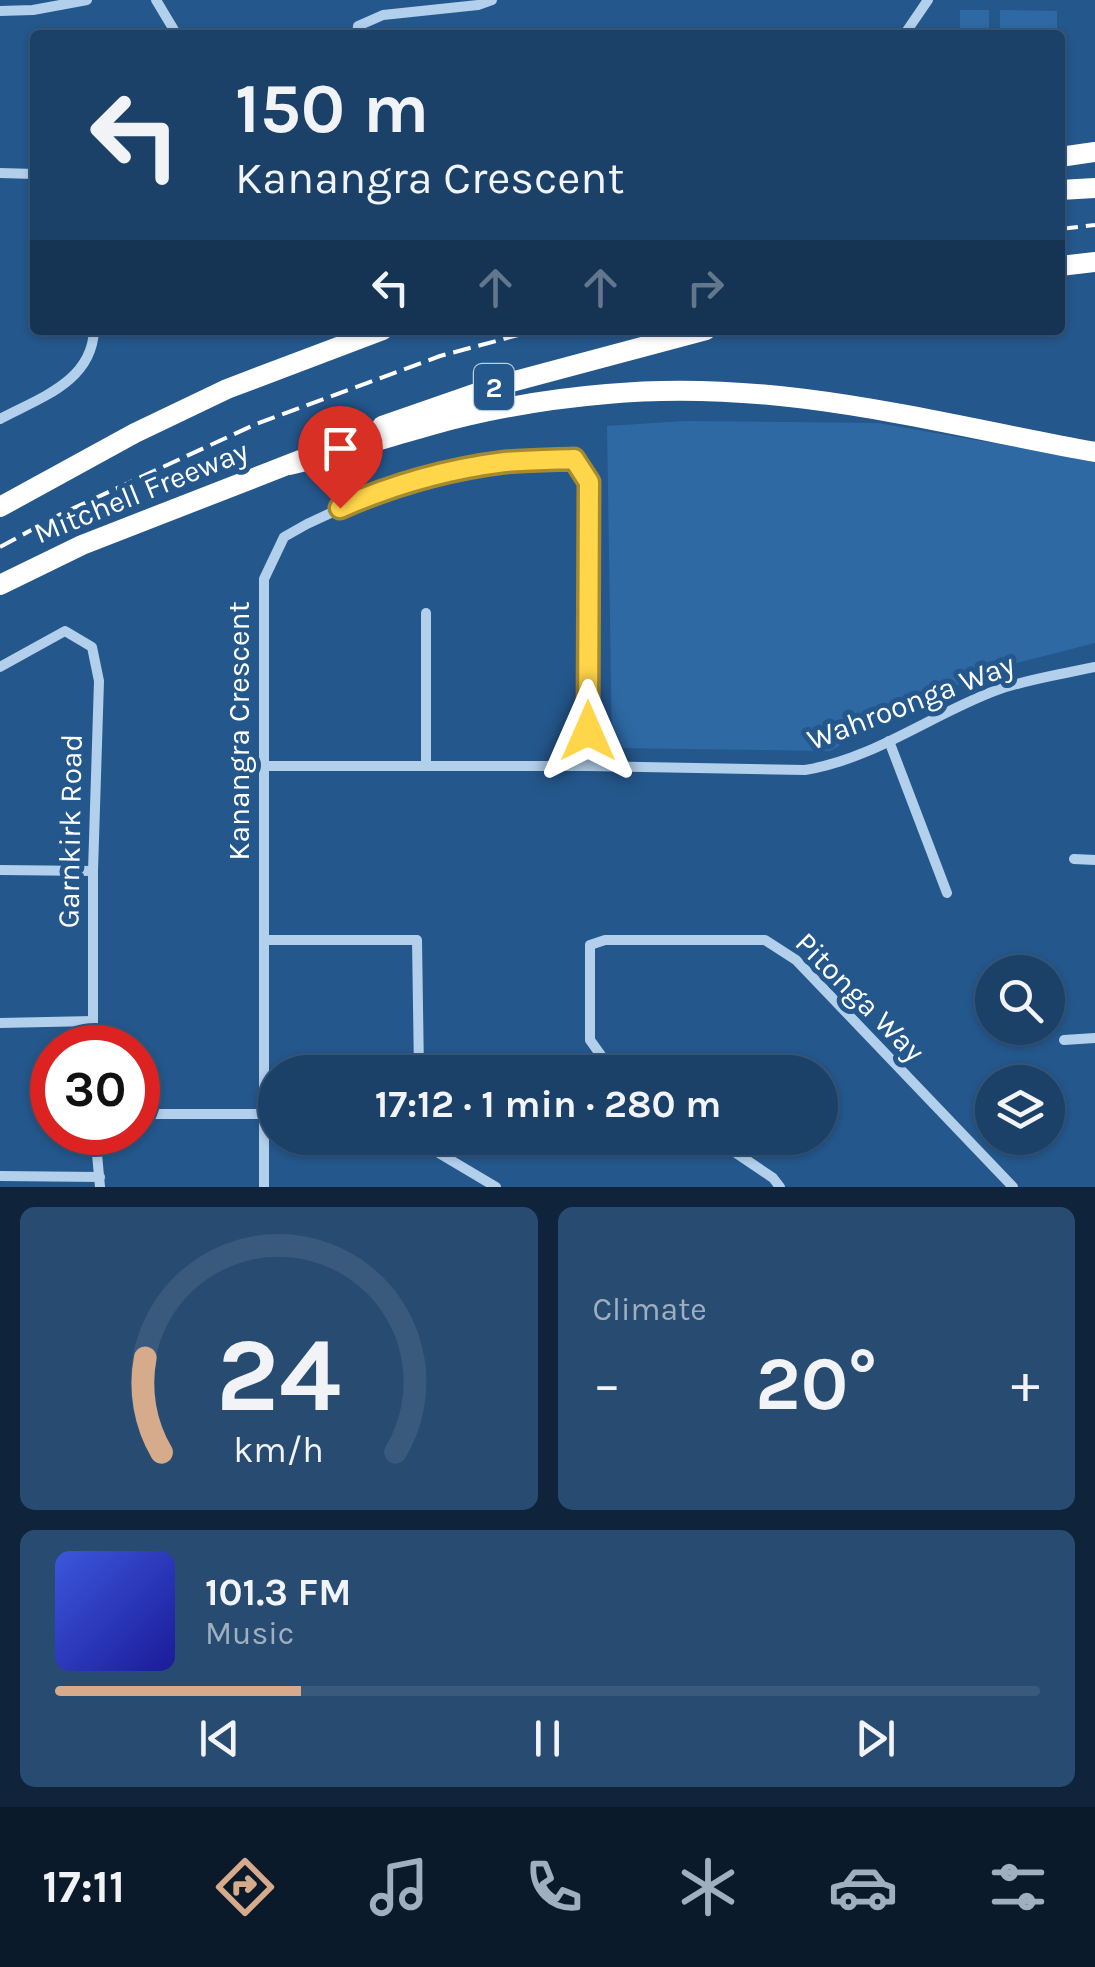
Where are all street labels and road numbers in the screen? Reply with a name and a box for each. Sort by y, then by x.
road number: 2 [474,364,514,410]
street label: Mitchell Freeway [28,433,254,551]
street label: Kanangra Crescent [221,601,257,861]
street label: Wahroonga Way [802,646,1020,758]
street label: Garnkirk Road [50,733,90,929]
street label: Pitonga Way [788,925,932,1069]

